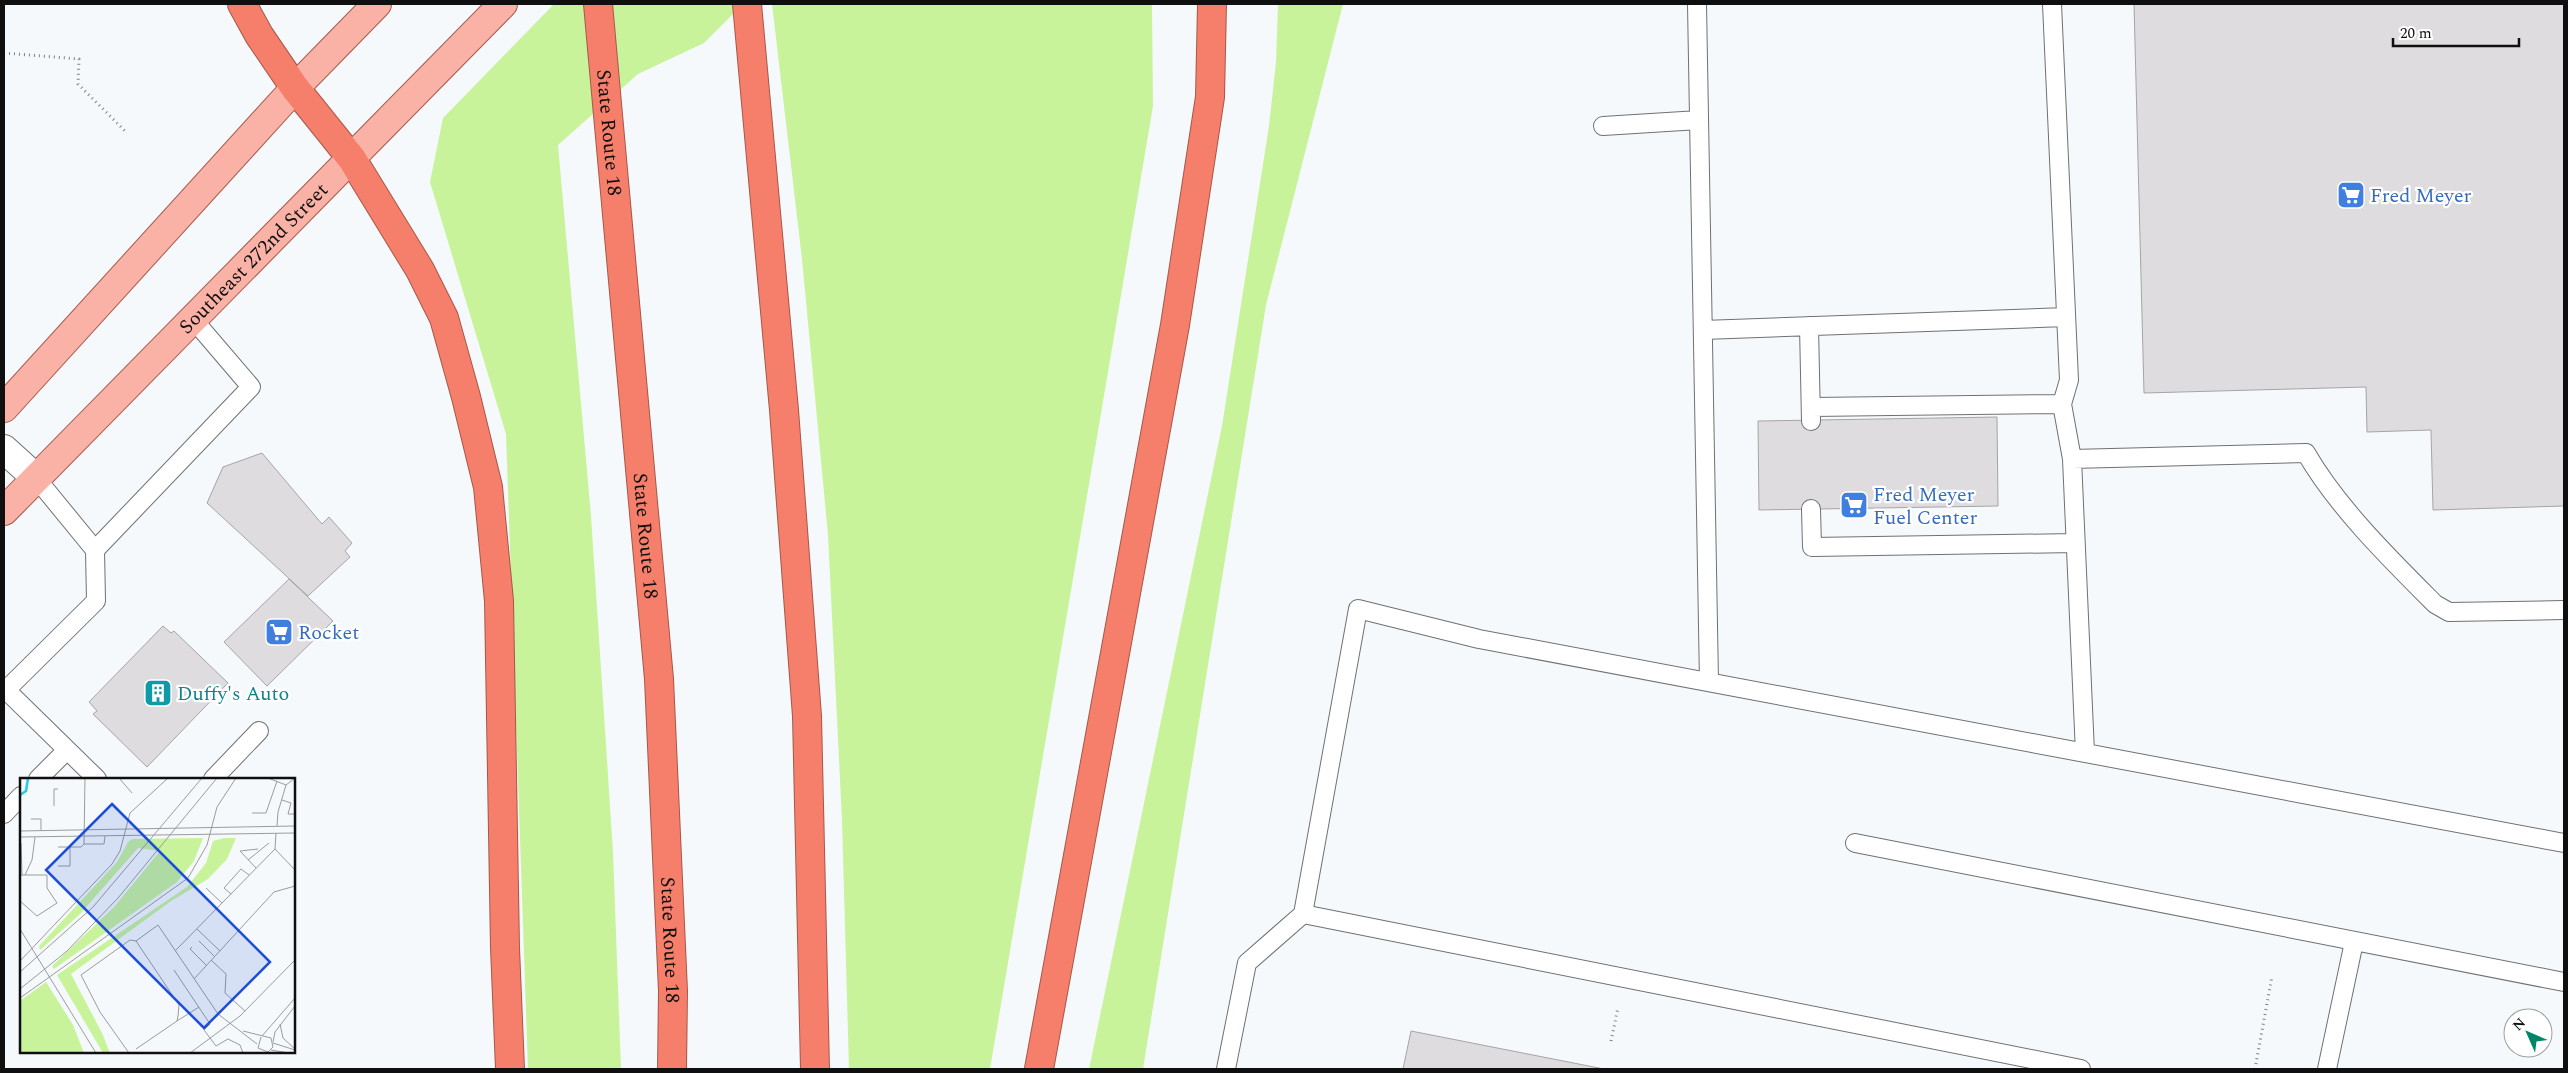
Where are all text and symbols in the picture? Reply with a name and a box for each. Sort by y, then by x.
scale bar [2393,15,2519,47]
text: 20 m [2400,22,2432,45]
street label: State Route 18 [588,68,629,197]
street label: Southeast 272nd Street [172,176,335,341]
supermarket icon: Fred Meyer [2336,180,2366,210]
place label: Fred Meyer [2370,181,2472,211]
street label: State Route 18 [624,472,666,600]
place label: Fred Meyer Fuel Center [1873,480,1977,533]
supermarket icon: Fred Meyer Fuel Center [1839,490,1869,520]
supermarket icon: Rocket [264,617,294,647]
place label: Rocket [298,618,359,648]
building icon: Duffy's Auto [143,678,173,708]
place label: Duffy's Auto [177,679,289,709]
inset map [20,778,295,1053]
street label: State Route 18 [652,876,687,1003]
north arrow [2503,1008,2553,1058]
text: N [2508,1013,2531,1036]

